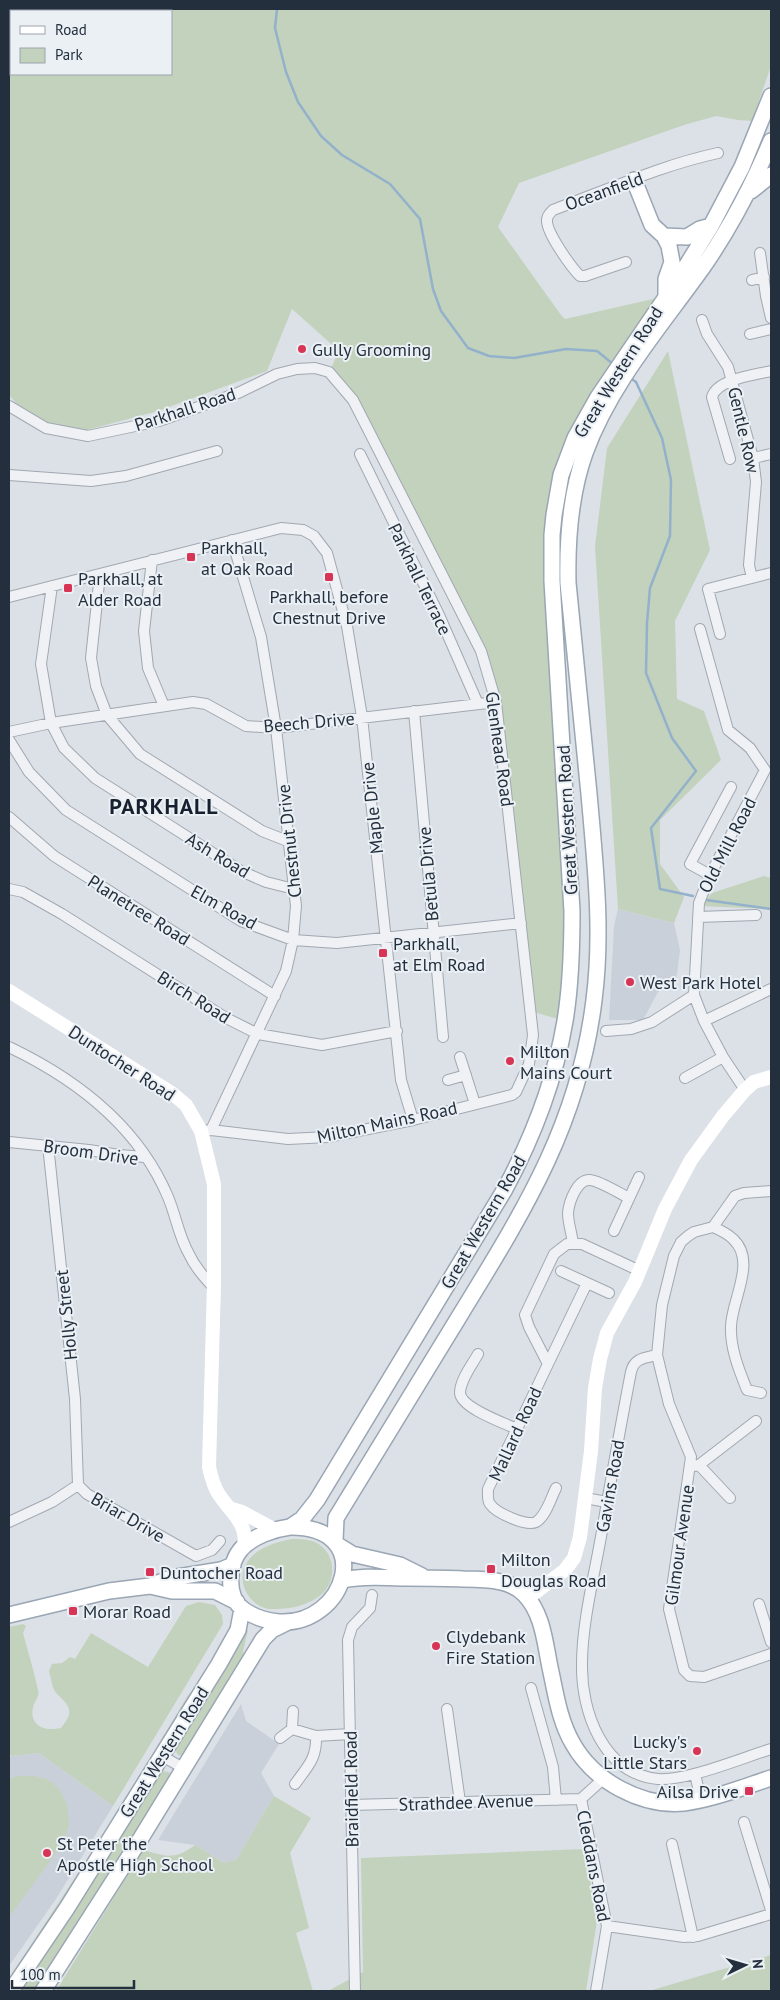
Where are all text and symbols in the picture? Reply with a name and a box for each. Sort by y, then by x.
legend [10,10,172,75]
text: Road [55,20,87,39]
text: Park [55,45,83,64]
street label: Oceanfield [562,166,646,216]
street label: Great Western Road [568,302,668,442]
place label: Gully Grooming [312,338,431,361]
marker: Gully Grooming [296,343,308,355]
street label: Parkhall Road [131,382,239,436]
street label: Gentle Row [723,385,765,476]
street label: Parkhall Terrace [383,519,457,639]
place label: Parkhall, at Oak Road [201,536,293,580]
marker: Parkhall, at Oak Road [185,551,197,563]
place label: Parkhall, at Alder Road [78,567,163,611]
marker: Parkhall, before Chestnut Drive [323,571,335,583]
marker: Parkhall, at Alder Road [62,582,74,594]
place label: Parkhall, before Chestnut Drive [269,585,389,629]
street label: Glenhead Road [481,690,519,808]
street label: Beech Drive [262,707,356,737]
street label: Great Western Road [552,744,582,896]
street label: Maple Drive [356,761,388,855]
street label: Chestnut Drive [272,783,306,899]
district label: PARKHALL [109,792,219,820]
street label: Old Mill Road [693,793,761,897]
street label: Betula Drive [412,826,444,922]
street label: Ash Road [182,827,254,883]
street label: Planetree Road [84,869,194,951]
street label: Elm Road [187,879,261,935]
place label: Parkhall, at Elm Road [393,932,485,976]
marker: Parkhall, at Elm Road [377,947,389,959]
street label: Birch Road [153,965,235,1029]
place label: West Park Hotel [640,971,762,994]
marker: West Park Hotel [624,976,636,988]
street label: Duntocher Road [64,1020,180,1106]
place label: Milton Mains Court [520,1040,612,1084]
marker: Milton Mains Court [504,1055,516,1067]
street label: Milton Mains Road [315,1096,459,1148]
street label: Broom Drive [42,1134,140,1170]
street label: Great Western Road [435,1151,531,1293]
street label: Holly Street [50,1269,82,1361]
street label: Mallard Road [483,1383,547,1485]
street label: Gavins Road [591,1438,629,1534]
street label: Gilmour Avenue [659,1483,699,1607]
street label: Briar Drive [87,1487,169,1547]
place label: Milton Douglas Road [501,1548,606,1592]
place label: Duntocher Road [160,1561,283,1584]
marker: Milton Douglas Road [485,1563,497,1575]
marker: Duntocher Road [144,1566,156,1578]
place label: Morar Road [83,1600,171,1623]
marker: Morar Road [67,1605,79,1617]
place label: Clydebank Fire Station [446,1625,535,1669]
marker: Clydebank Fire Station [430,1640,442,1652]
street label: Great Western Road [114,1682,214,1822]
street label: Braidfield Road [338,1730,364,1848]
place label: Lucky's Little Stars [603,1730,687,1774]
marker: Lucky's Little Stars [691,1745,703,1757]
place label: Ailsa Drive [657,1780,739,1803]
marker: Ailsa Drive [743,1785,755,1797]
street label: Strathdee Avenue [398,1788,534,1816]
street label: Cleddans Road [572,1808,616,1924]
place label: St Peter the Apostle High School [57,1832,214,1876]
marker: St Peter the Apostle High School [41,1847,53,1859]
north arrow [720,1940,770,1990]
scale bar [12,1958,135,1990]
text: N [749,1958,767,1969]
text: 100 m [20,1965,61,1984]

